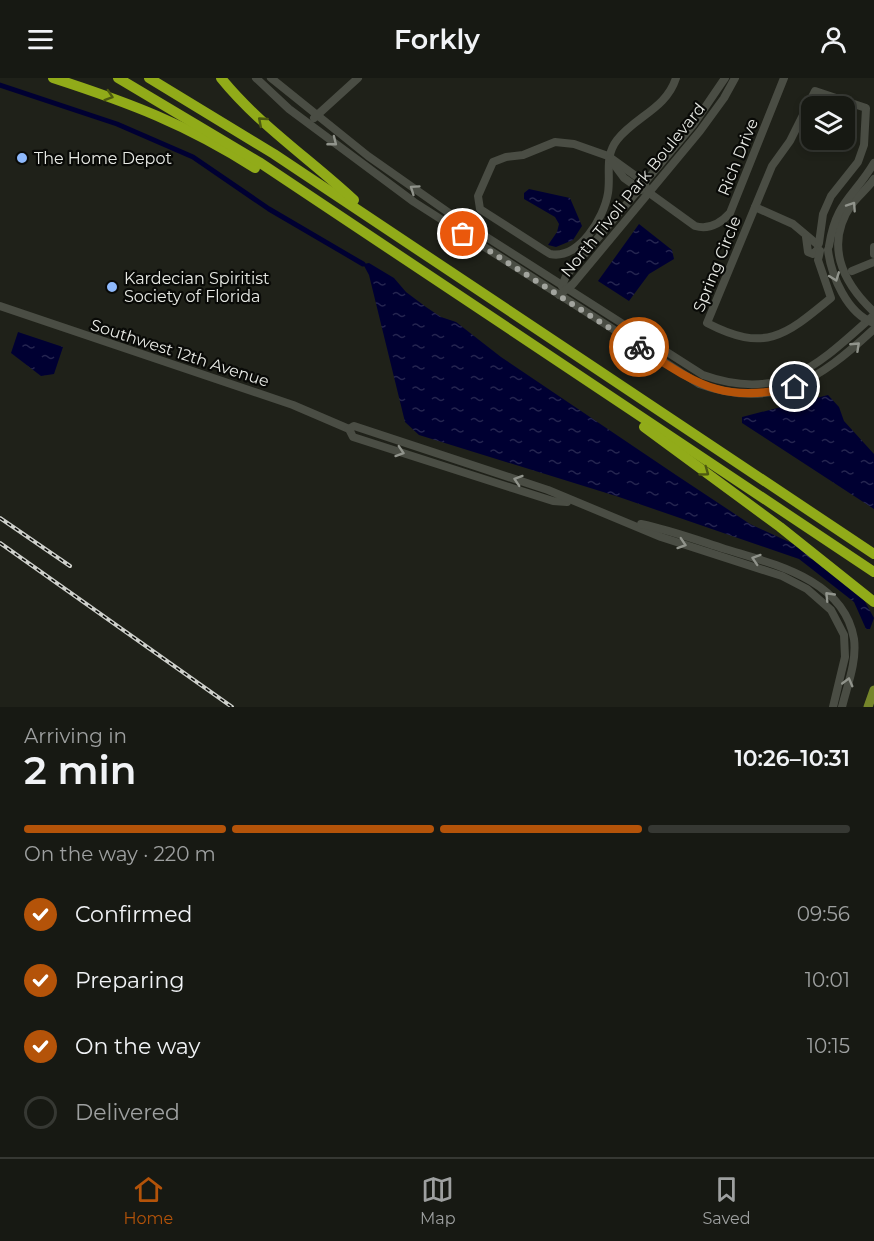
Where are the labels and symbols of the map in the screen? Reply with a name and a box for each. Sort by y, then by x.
one-way arrow [103,89,114,101]
street label: North Tivoli Park Boulevard [557,99,709,281]
street label: Rich Drive [714,116,762,198]
one-way arrow [258,117,269,128]
one-way arrow [326,135,337,146]
place label: The Home Depot [34,149,172,168]
marker: The Home Depot [15,151,29,165]
one-way arrow [410,185,421,196]
one-way arrow [845,202,856,213]
pin [437,208,488,259]
street label: Spring Circle [689,213,745,315]
place label: Kardecian Spiritist Society of Florida [124,269,270,306]
one-way arrow [828,271,840,282]
marker: Kardecian Spiritist Society of Florida [105,280,119,294]
street label: Southwest 12th Avenue [88,315,272,391]
courier [609,317,669,377]
one-way arrow [850,342,860,353]
pin [769,361,820,412]
one-way arrow [394,445,405,458]
one-way arrow [698,465,709,476]
one-way arrow [513,475,524,488]
one-way arrow [676,536,687,549]
one-way arrow [751,553,762,566]
one-way arrow [826,593,837,604]
one-way arrow [841,677,854,687]

